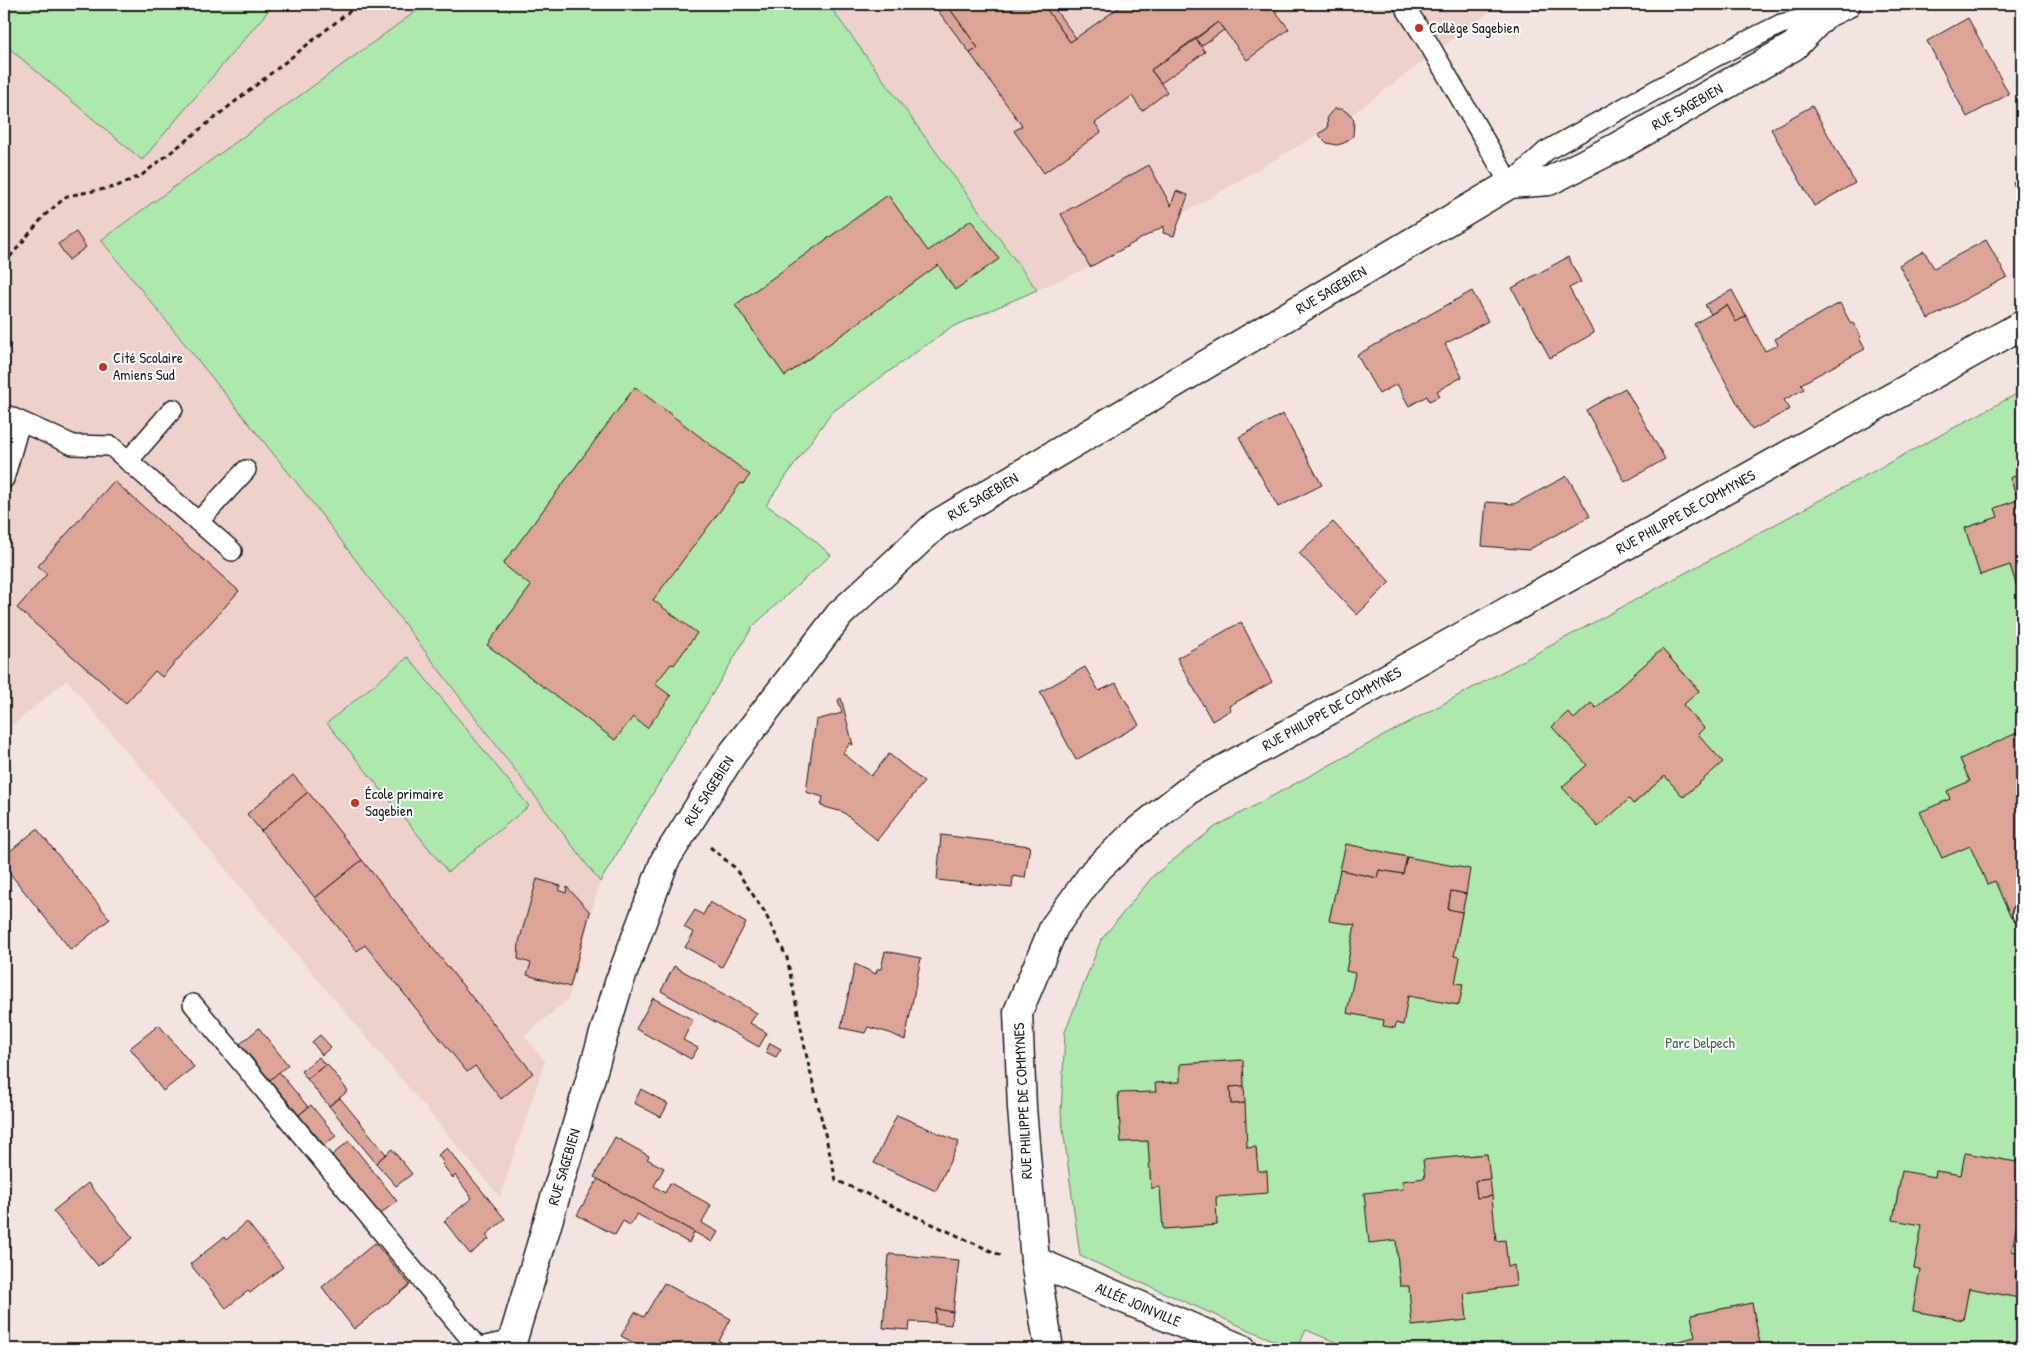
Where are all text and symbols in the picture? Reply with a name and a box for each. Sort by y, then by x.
place label: Collège Sagebien [1429,17,1520,38]
marker: Collège Sagebien [1413,22,1425,34]
street label: RUE SAGEBIEN [1647,78,1727,135]
street label: RUE SAGEBIEN [1292,261,1370,319]
place label: Cité Scolaire Amiens Sud [113,347,183,385]
marker: Cité Scolaire Amiens Sud [97,361,109,373]
street label: RUE PHILIPPE DE COMMYNES [1612,464,1759,559]
street label: RUE SAGEBIEN [943,467,1022,526]
street label: RUE PHILIPPE DE COMMYNES [1258,661,1405,756]
street label: RUE SAGEBIEN [678,752,739,830]
place label: École primaire Sagebien [365,783,444,821]
marker: École primaire Sagebien [349,797,361,809]
street label: RUE PHILIPPE DE COMMYNES [1008,1022,1037,1180]
park label: Parc Delpech [1665,1032,1735,1053]
street label: RUE SAGEBIEN [542,1126,585,1208]
street label: ALLÉE JOINVILLE [1093,1277,1184,1332]

